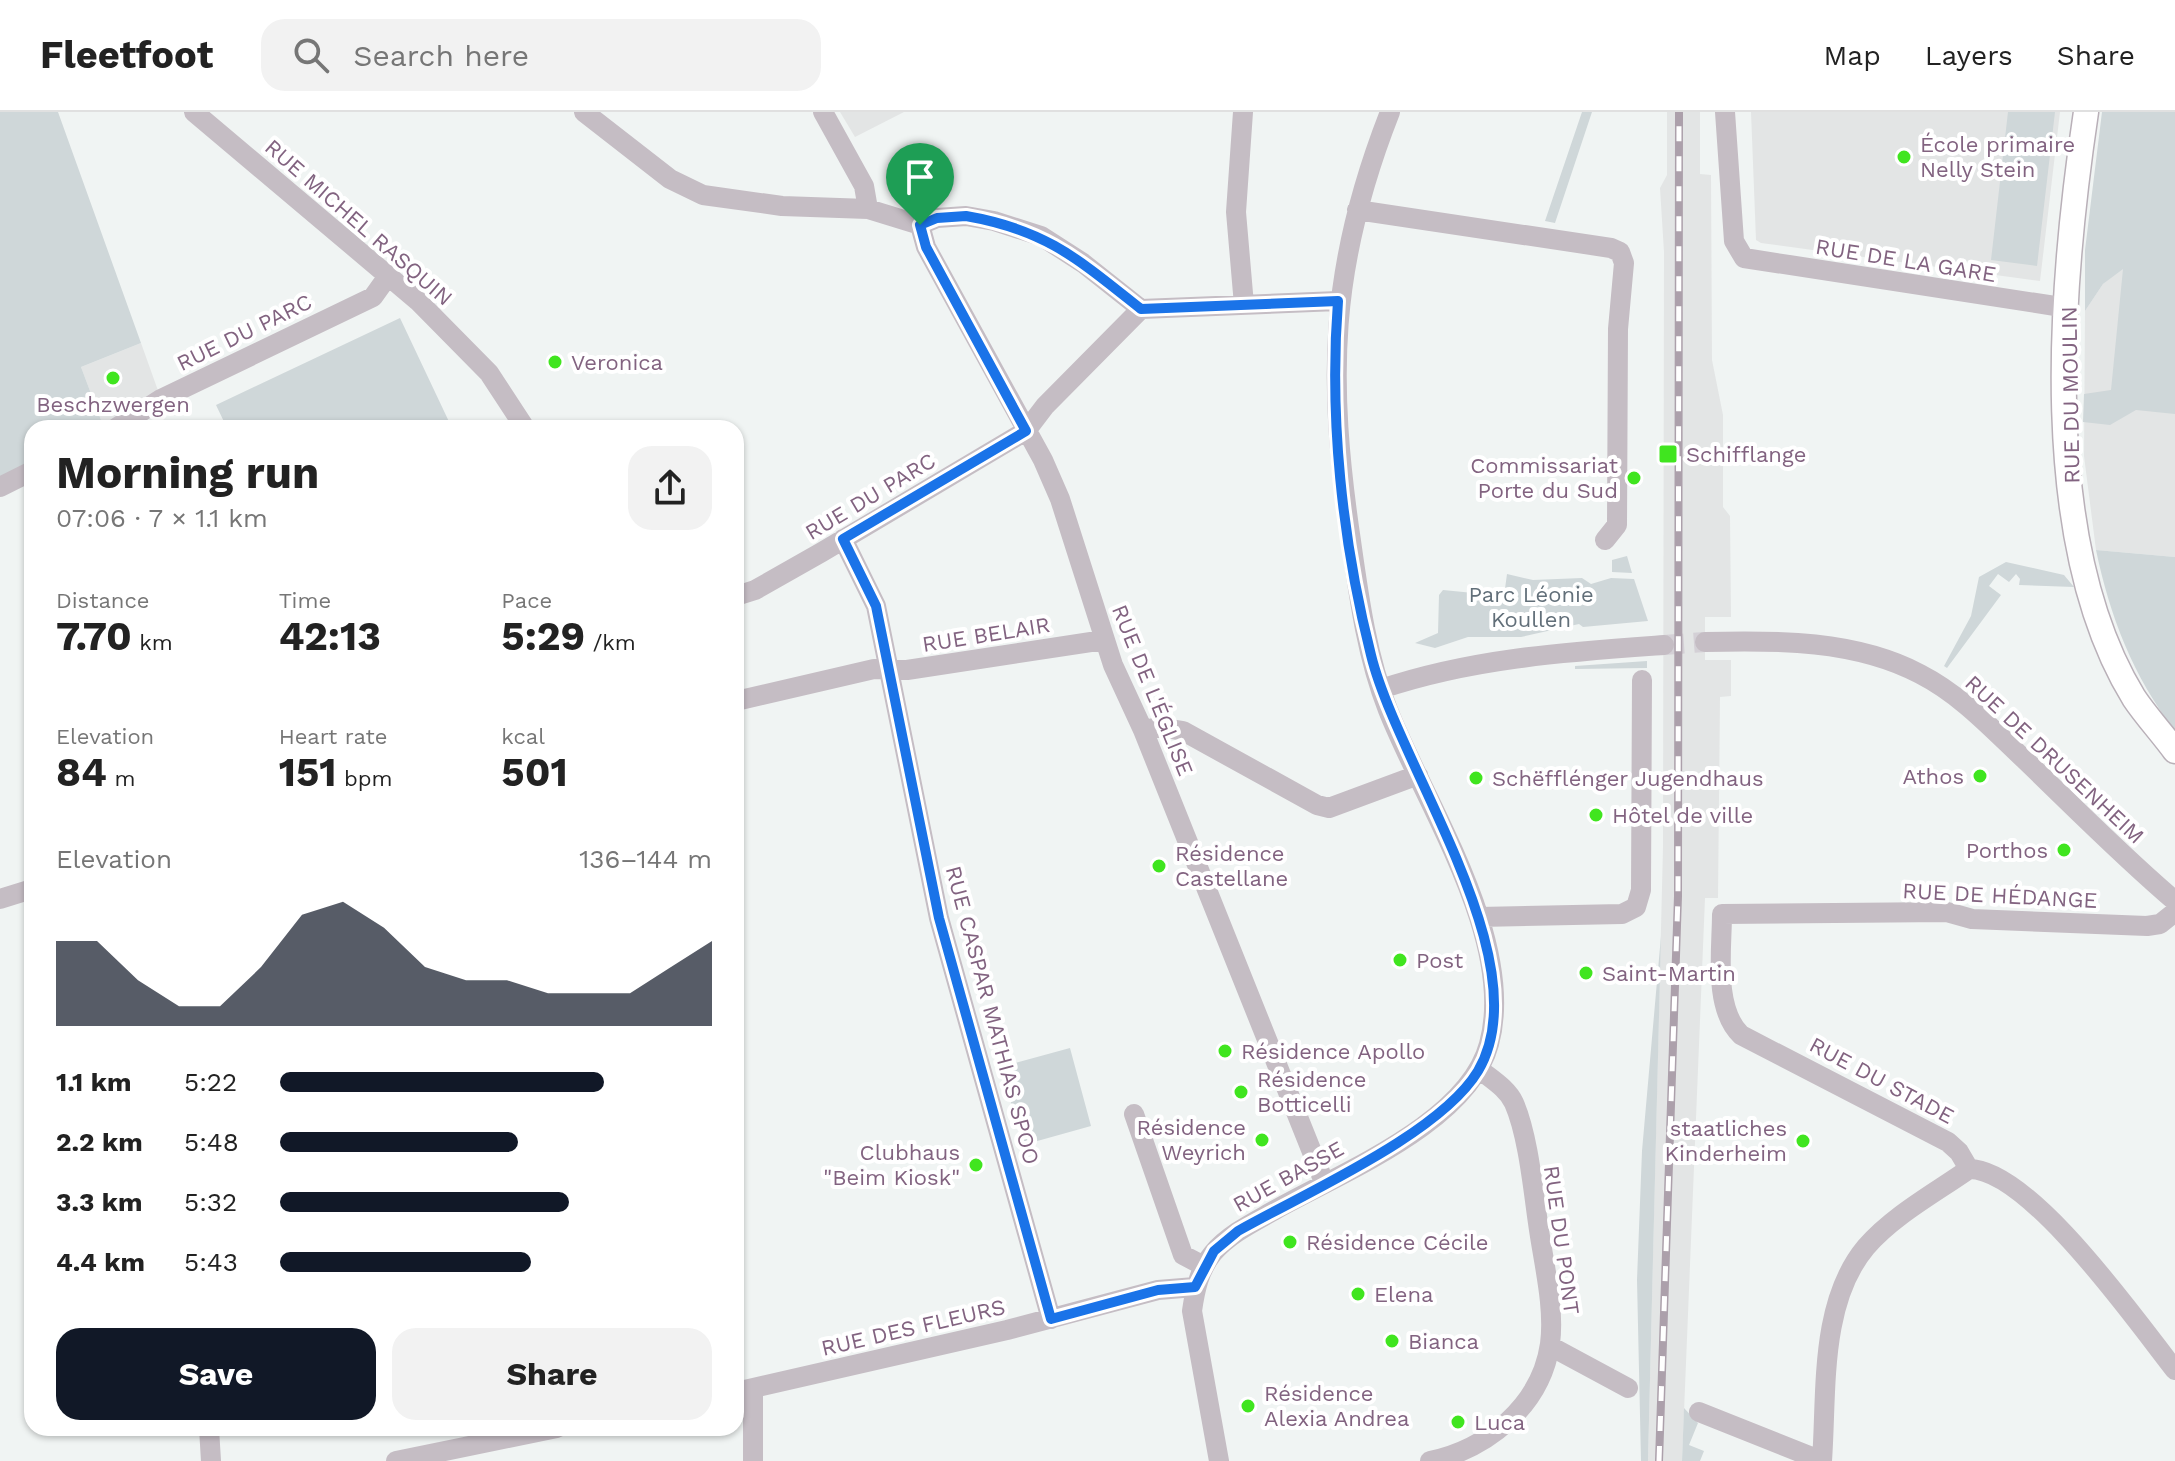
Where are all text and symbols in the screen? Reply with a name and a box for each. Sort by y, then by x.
search box [261,19,821,91]
text: Fleetfoot [40,33,213,77]
icon: search [289,33,333,77]
text: Search here [353,38,529,73]
text: Map [1824,39,1881,72]
text: Layers [1925,39,2013,72]
text: Share [2057,39,2135,72]
place label: École primaire Nelly Stein [1920,132,2075,182]
street label: RUE MICHEL RASQUIN [260,134,457,311]
pin [886,143,954,225]
marker: École primaire Nelly Stein [1895,148,1913,166]
icon: arrive [898,155,942,199]
street label: RUE DE LA GARE [1814,234,1998,287]
street label: RUE DU PARC [173,289,316,376]
street label: RUE DU MOULIN [2056,306,2085,484]
place label: Veronica [571,350,663,375]
marker: Veronica [546,353,564,371]
marker: Beschzwergen [104,369,122,387]
place label: Beschzwergen [36,392,190,417]
place label: Schifflange [1686,442,1806,467]
marker: Schifflange [1657,443,1679,465]
button: share [628,446,712,530]
text: Morning run [56,447,319,499]
street label: RUE DU PARC [801,448,940,545]
place label: Commissariat Porte du Sud [1470,453,1618,503]
marker: Commissariat Porte du Sud [1625,469,1643,487]
text: 07:06 · 7 × 1.1 km [56,503,268,533]
park label: Parc Léonie Koullen [1468,582,1594,632]
text: Distance [56,588,150,613]
text: Time [279,588,331,613]
text: Pace [501,588,552,613]
street label: RUE DE L'ÉGLISE [1107,601,1198,779]
street label: RUE BELAIR [920,612,1052,657]
text: 7.70 [56,613,132,660]
text: 42:13 [279,613,381,660]
text: 5:29 [501,613,585,660]
text: km [132,630,173,655]
text: /km [585,630,636,655]
street label: RUE DE DRUSENHEIM [1960,670,2149,849]
text: Elevation [56,724,154,749]
text: Heart rate [279,724,387,749]
text: kcal [501,724,545,749]
text: 84 [56,749,107,796]
text: 151 [279,749,336,796]
text: 501 [501,749,568,796]
place label: Athos [1903,764,1964,789]
text: m [107,766,135,791]
text: bpm [336,766,393,791]
place label: Schëfflénger Jugendhaus [1492,766,1764,791]
marker: Athos [1971,767,1989,785]
marker: Schëfflénger Jugendhaus [1467,769,1485,787]
place label: Hôtel de ville [1612,803,1753,828]
marker: Hôtel de ville [1587,806,1605,824]
place label: Porthos [1966,838,2048,863]
place label: Résidence Castellane [1175,841,1288,891]
marker: Porthos [2055,841,2073,859]
text: Elevation [56,844,172,874]
text: 136–144 m [579,844,712,874]
marker: Résidence Castellane [1150,857,1168,875]
street label: RUE CASPAR MATHIAS SPOO [941,863,1044,1167]
street label: RUE DE HÉDANGE [1902,878,2098,913]
place label: Post [1416,948,1463,973]
marker: Post [1391,951,1409,969]
place label: Saint-Martin [1602,961,1736,986]
marker: Saint-Martin [1577,964,1595,982]
street label: RUE DU STADE [1805,1032,1958,1129]
place label: Résidence Apollo [1241,1039,1425,1064]
marker: Résidence Apollo [1216,1042,1234,1060]
text: 1.1 km [56,1067,131,1097]
text: 5:22 [184,1067,237,1097]
place label: Résidence Botticelli [1257,1067,1367,1117]
marker: Résidence Botticelli [1232,1083,1250,1101]
place label: Résidence Weyrich [1136,1115,1246,1165]
place label: staatliches Kinderheim [1665,1116,1787,1166]
text: 2.2 km [56,1127,143,1157]
text: 5:48 [184,1127,239,1157]
marker: Résidence Weyrich [1253,1131,1271,1149]
marker: staatliches Kinderheim [1794,1132,1812,1150]
street label: RUE BASSE [1229,1136,1348,1217]
place label: Clubhaus "Beim Kiosk" [823,1140,960,1190]
marker: Clubhaus "Beim Kiosk" [967,1156,985,1174]
street label: RUE DU PONT [1539,1164,1584,1316]
text: 3.3 km [56,1187,142,1217]
text: 5:32 [184,1187,237,1217]
place label: Résidence Cécile [1306,1230,1488,1255]
marker: Résidence Cécile [1281,1233,1299,1251]
text: 4.4 km [56,1247,145,1277]
text: 5:43 [184,1247,238,1277]
place label: Elena [1374,1282,1434,1307]
marker: Elena [1349,1285,1367,1303]
street label: RUE DES FLEURS [819,1294,1008,1361]
button: Save [56,1328,376,1420]
button: Share [392,1328,712,1420]
place label: Bianca [1408,1329,1479,1354]
marker: Bianca [1383,1332,1401,1350]
place label: Résidence Alexia Andrea [1264,1381,1409,1431]
marker: Résidence Alexia Andrea [1239,1397,1257,1415]
place label: Luca [1474,1410,1525,1435]
marker: Luca [1449,1413,1467,1431]

